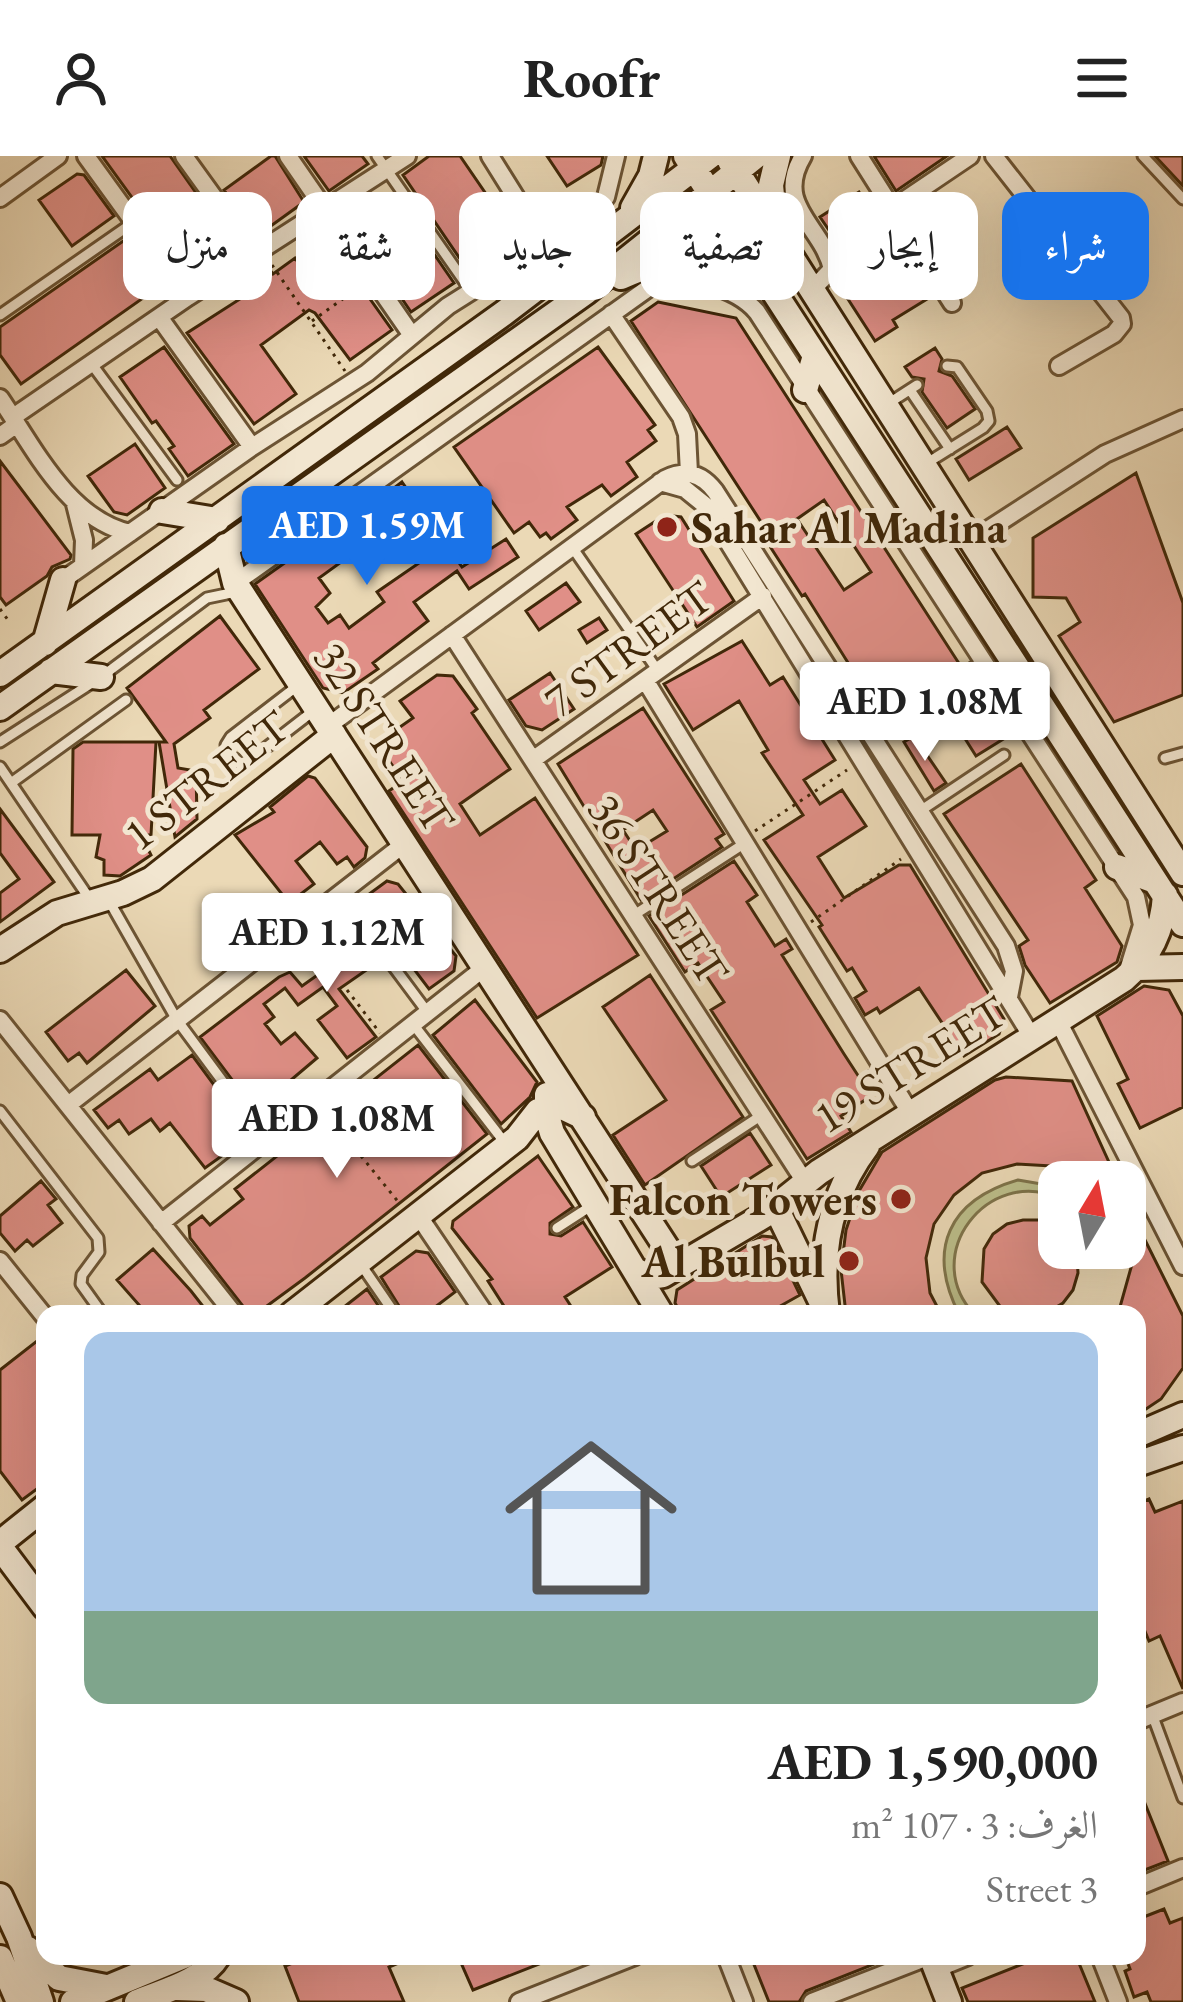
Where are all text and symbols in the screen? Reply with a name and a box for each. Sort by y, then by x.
text: Roofr [523,43,660,113]
icon: person [48,45,114,111]
icon: menu [1069,45,1135,111]
chip: منزل [123,192,272,300]
chip: شقة [296,192,435,300]
chip: جديد [459,192,616,300]
chip: تصفية [640,192,804,300]
chip: إيجار [828,192,978,300]
chip: شراء [1002,192,1149,300]
pin: AED 1.59M [230,486,504,588]
place label: Sahar Al Madina [691,498,1007,556]
text: AED 1.59M [269,499,465,550]
marker: Sahar Al Madina [654,514,680,540]
street label: 7 STREET [532,567,724,729]
street label: 32 STREET [302,631,469,844]
pin: AED 1.08M [788,662,1062,764]
text: AED 1.08M [827,675,1023,726]
street label: 1 STREET [111,697,301,863]
street label: 36 STREET [576,783,743,996]
pin: AED 1.12M [190,893,464,995]
text: AED 1.12M [229,906,425,957]
street label: 19 STREET [803,982,1018,1146]
pin: AED 1.08M [200,1079,474,1181]
text: AED 1.08M [239,1092,435,1143]
north arrow [1038,1161,1146,1269]
map controls [1038,1161,1146,1269]
place label: Falcon Towers [609,1170,877,1228]
marker: Falcon Towers [888,1186,914,1212]
place label: Al Bulbul [640,1232,825,1290]
marker: Al Bulbul [836,1248,862,1274]
icon: home [483,1410,699,1626]
text: AED 1,590,000 [767,1728,1098,1794]
text: الغرف: 3 · 107 m² [851,1799,1098,1850]
text: 3 Street [986,1863,1098,1914]

